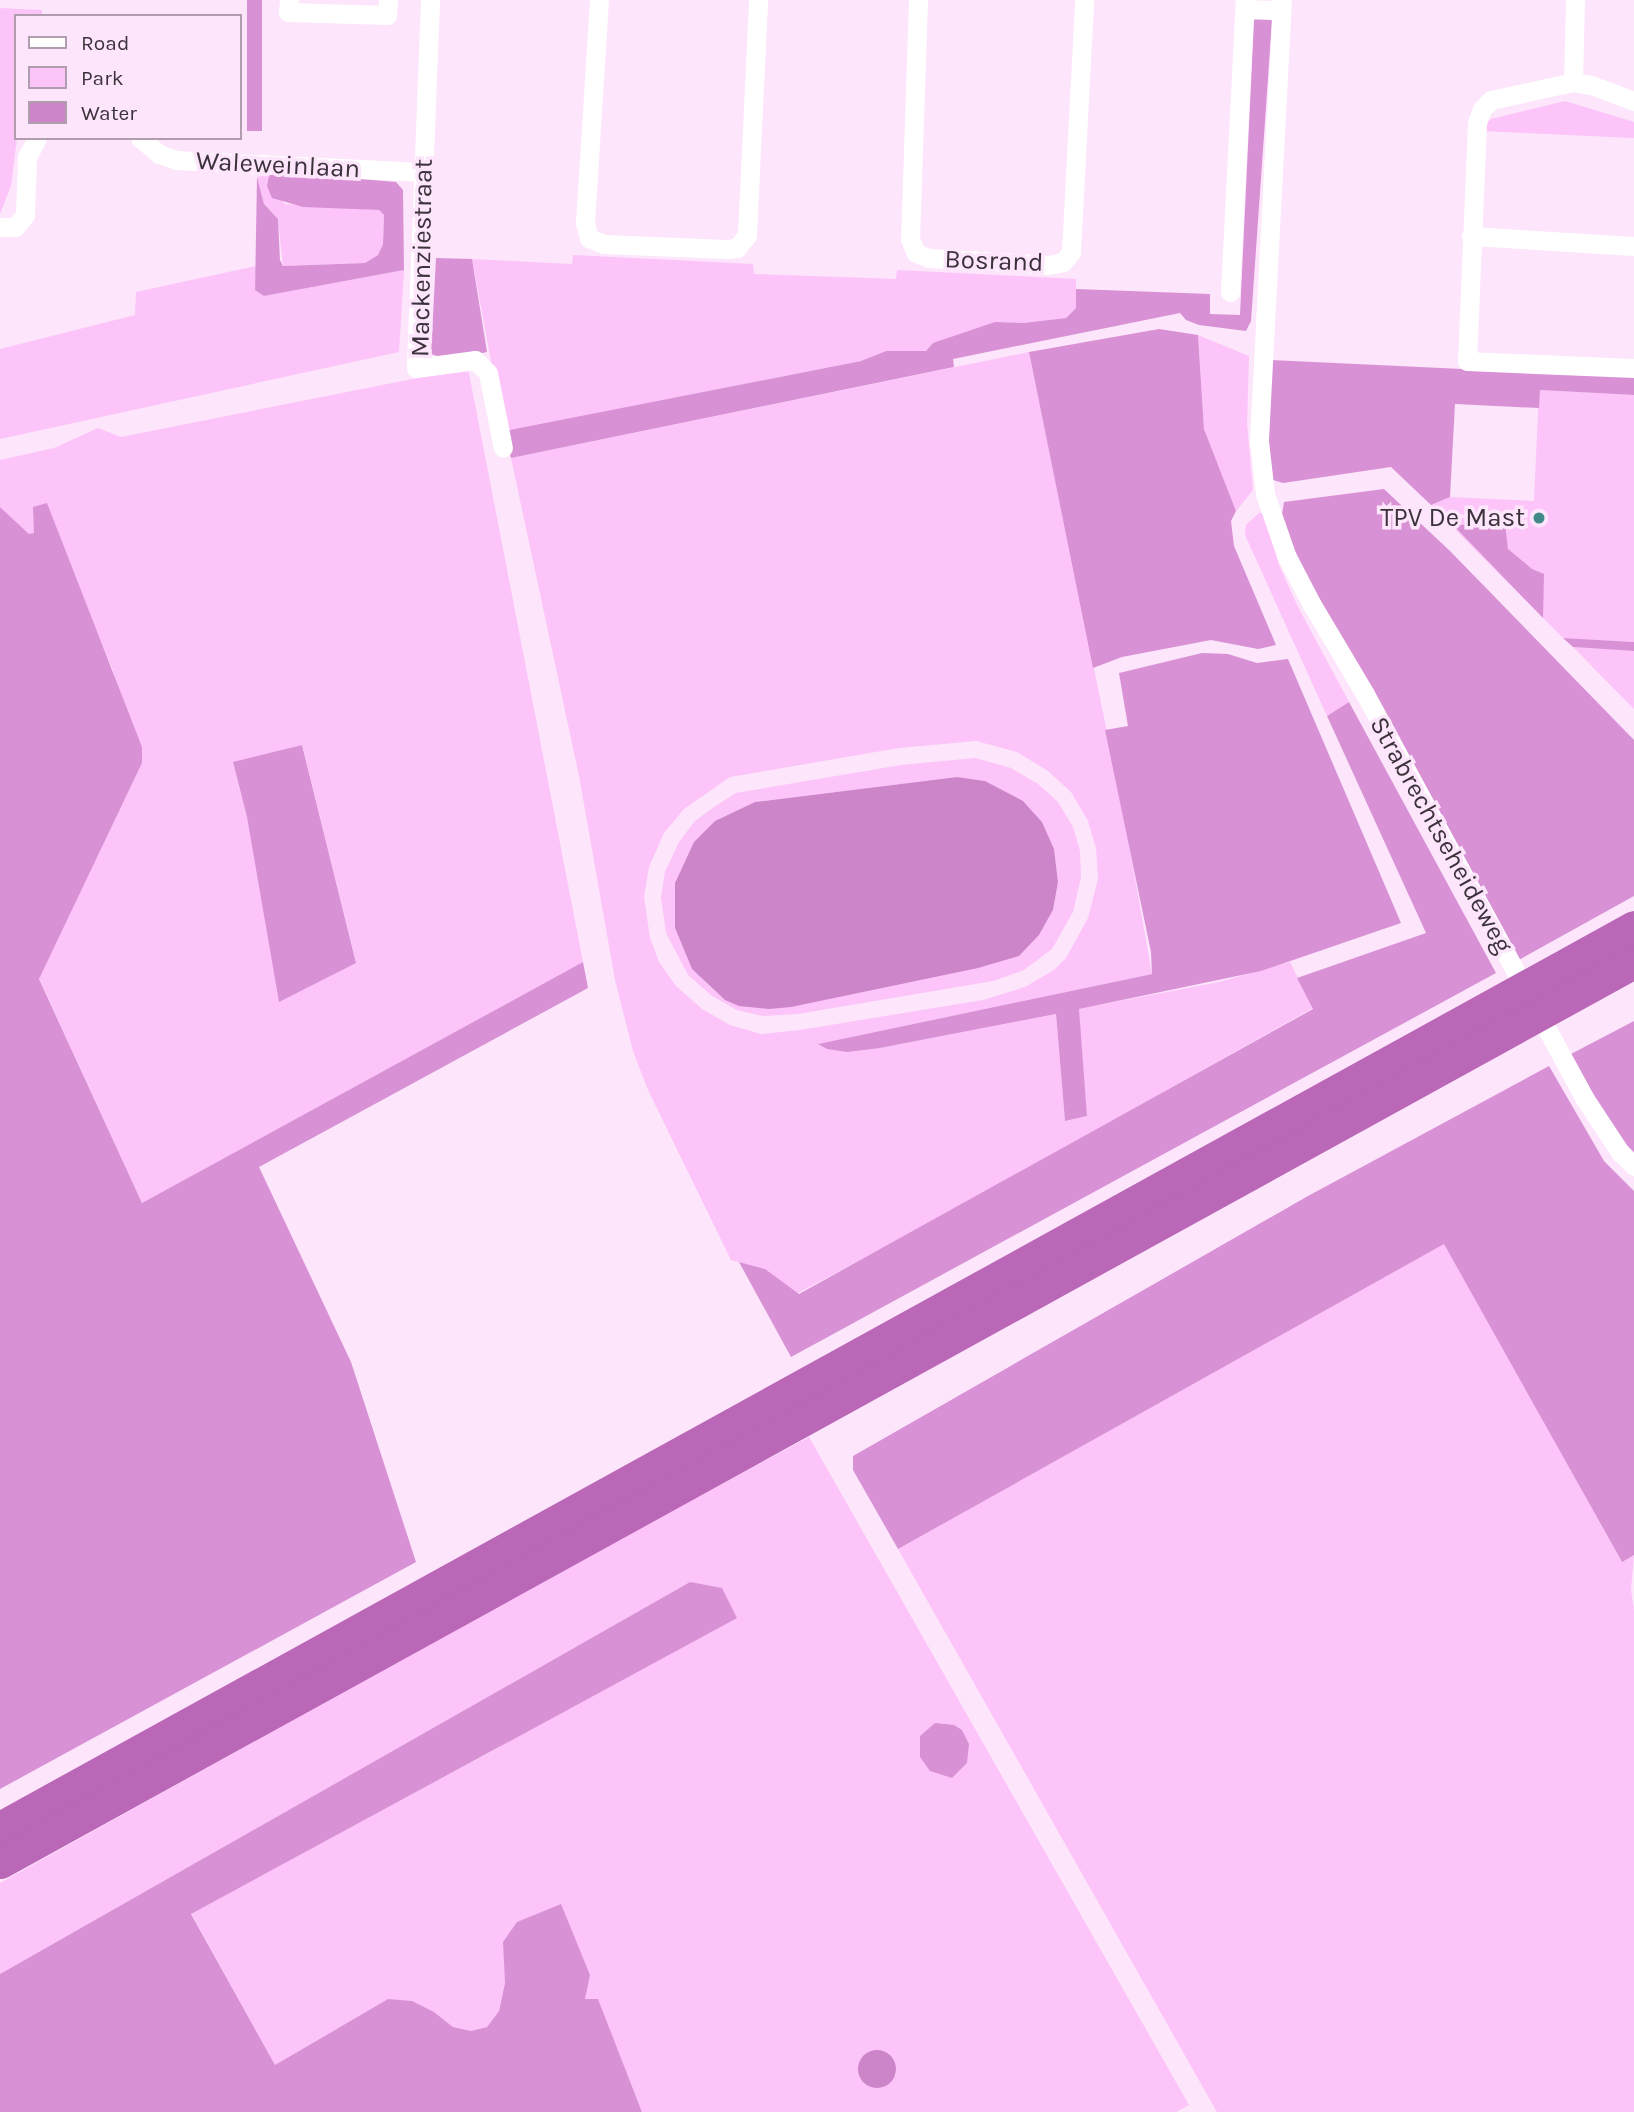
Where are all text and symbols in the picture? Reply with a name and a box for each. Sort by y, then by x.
legend [14,14,242,140]
text: Road [81,31,129,55]
text: Park [81,66,124,90]
text: Water [81,101,137,125]
street label: Waleweinlaan [195,145,361,185]
street label: Mackenziestraat [405,159,439,357]
street label: Bosrand [944,244,1044,278]
place label: TPV De Mast [1380,502,1525,534]
marker: TPV De Mast [1531,510,1547,526]
street label: Strabrechtseheideweg [1363,711,1519,959]

